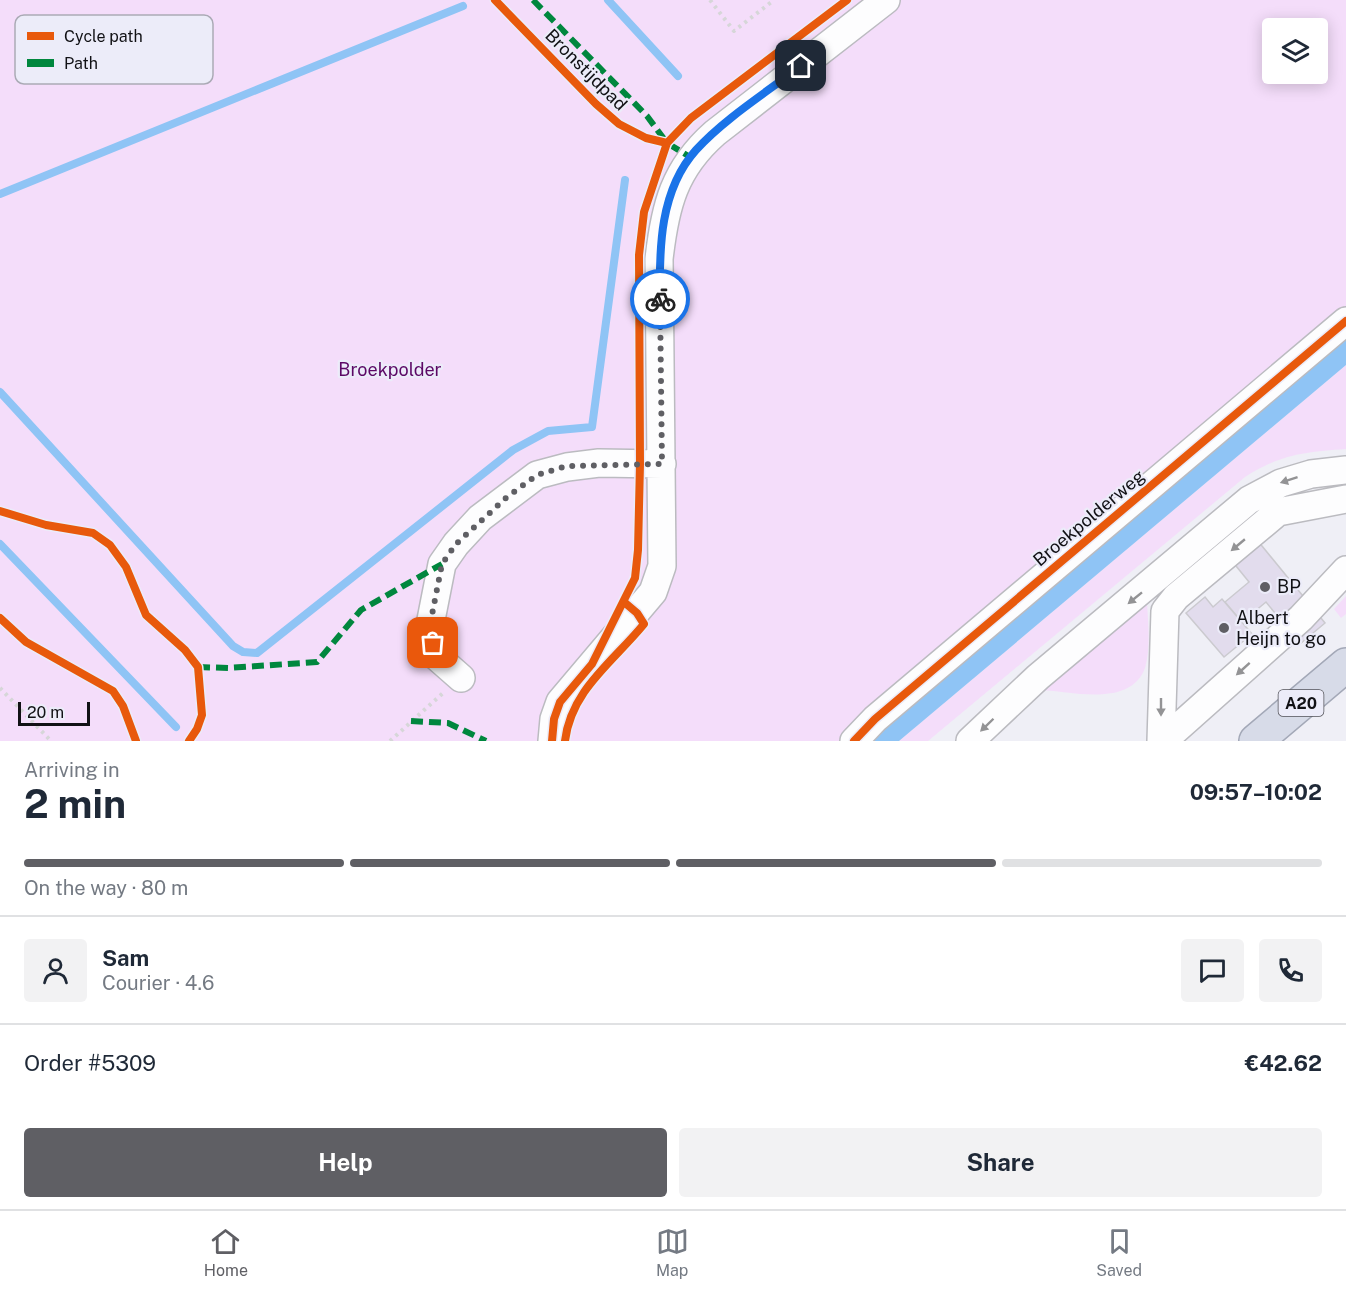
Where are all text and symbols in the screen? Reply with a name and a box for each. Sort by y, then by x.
legend [15,15,213,84]
map controls [1262,18,1328,84]
button: layers [1262,18,1328,84]
street label: Bronstijdpad [541,25,631,115]
text: Cycle path [64,27,143,46]
pin [775,40,826,91]
icon: home [784,49,817,82]
text: Path [64,54,98,73]
courier [630,269,690,329]
icon: bike [644,283,677,316]
park label: Broekpolder [338,359,442,380]
street label: Broekpolderweg [1029,465,1149,570]
one-way arrow [1280,476,1298,486]
one-way arrow [1230,539,1246,552]
place label: BP [1277,576,1301,597]
marker: BP [1258,580,1272,594]
one-way arrow [1127,591,1143,604]
place label: Albert Heijn to go [1236,607,1326,649]
pin [407,617,458,668]
marker: Albert Heijn to go [1217,621,1231,635]
icon: bag [416,626,449,659]
one-way arrow [1235,662,1251,675]
road number: A20 [1278,690,1324,716]
one-way arrow [1156,698,1166,717]
scale bar [18,699,90,726]
text: 20 m [27,703,64,722]
one-way arrow [980,718,995,731]
text: Arriving in [24,758,119,782]
text: 09:57–10:02 [1190,779,1322,805]
text: 2 min [24,781,126,827]
text: On the way · 80 m [24,876,188,900]
button: person [24,939,87,1002]
button: chat [1181,939,1244,1002]
button: phone [1259,939,1322,1002]
text: Sam [102,945,149,971]
text: Courier · 4.6 [102,971,214,995]
text: Order #5309 [24,1050,156,1076]
text: €42.62 [1245,1050,1322,1076]
button: Help [24,1128,667,1197]
button: Share [679,1128,1322,1197]
tab: Home [204,1225,248,1280]
tab: Map [656,1225,689,1280]
tab: Saved [1096,1225,1142,1280]

